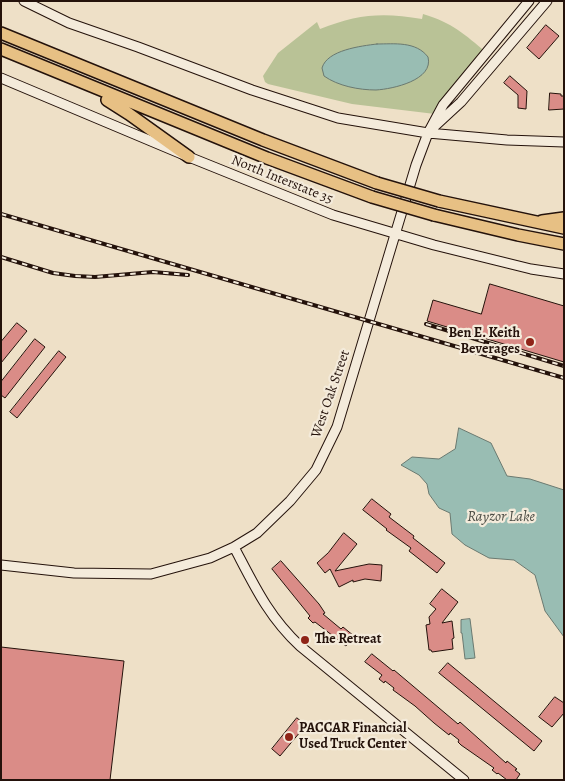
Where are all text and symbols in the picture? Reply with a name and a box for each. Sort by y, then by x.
street label: North Interstate 35 [229,152,335,208]
place label: Ben E. Keith Beverages [448,326,520,358]
marker: Ben E. Keith Beverages [524,336,536,348]
street label: West Oak Street [308,348,354,440]
water label: Rayzor Lake [467,508,535,526]
place label: The Retreat [315,632,381,648]
marker: The Retreat [299,634,311,646]
place label: PACCAR Financial Used Truck Center [299,721,407,754]
marker: PACCAR Financial Used Truck Center [283,731,295,743]

